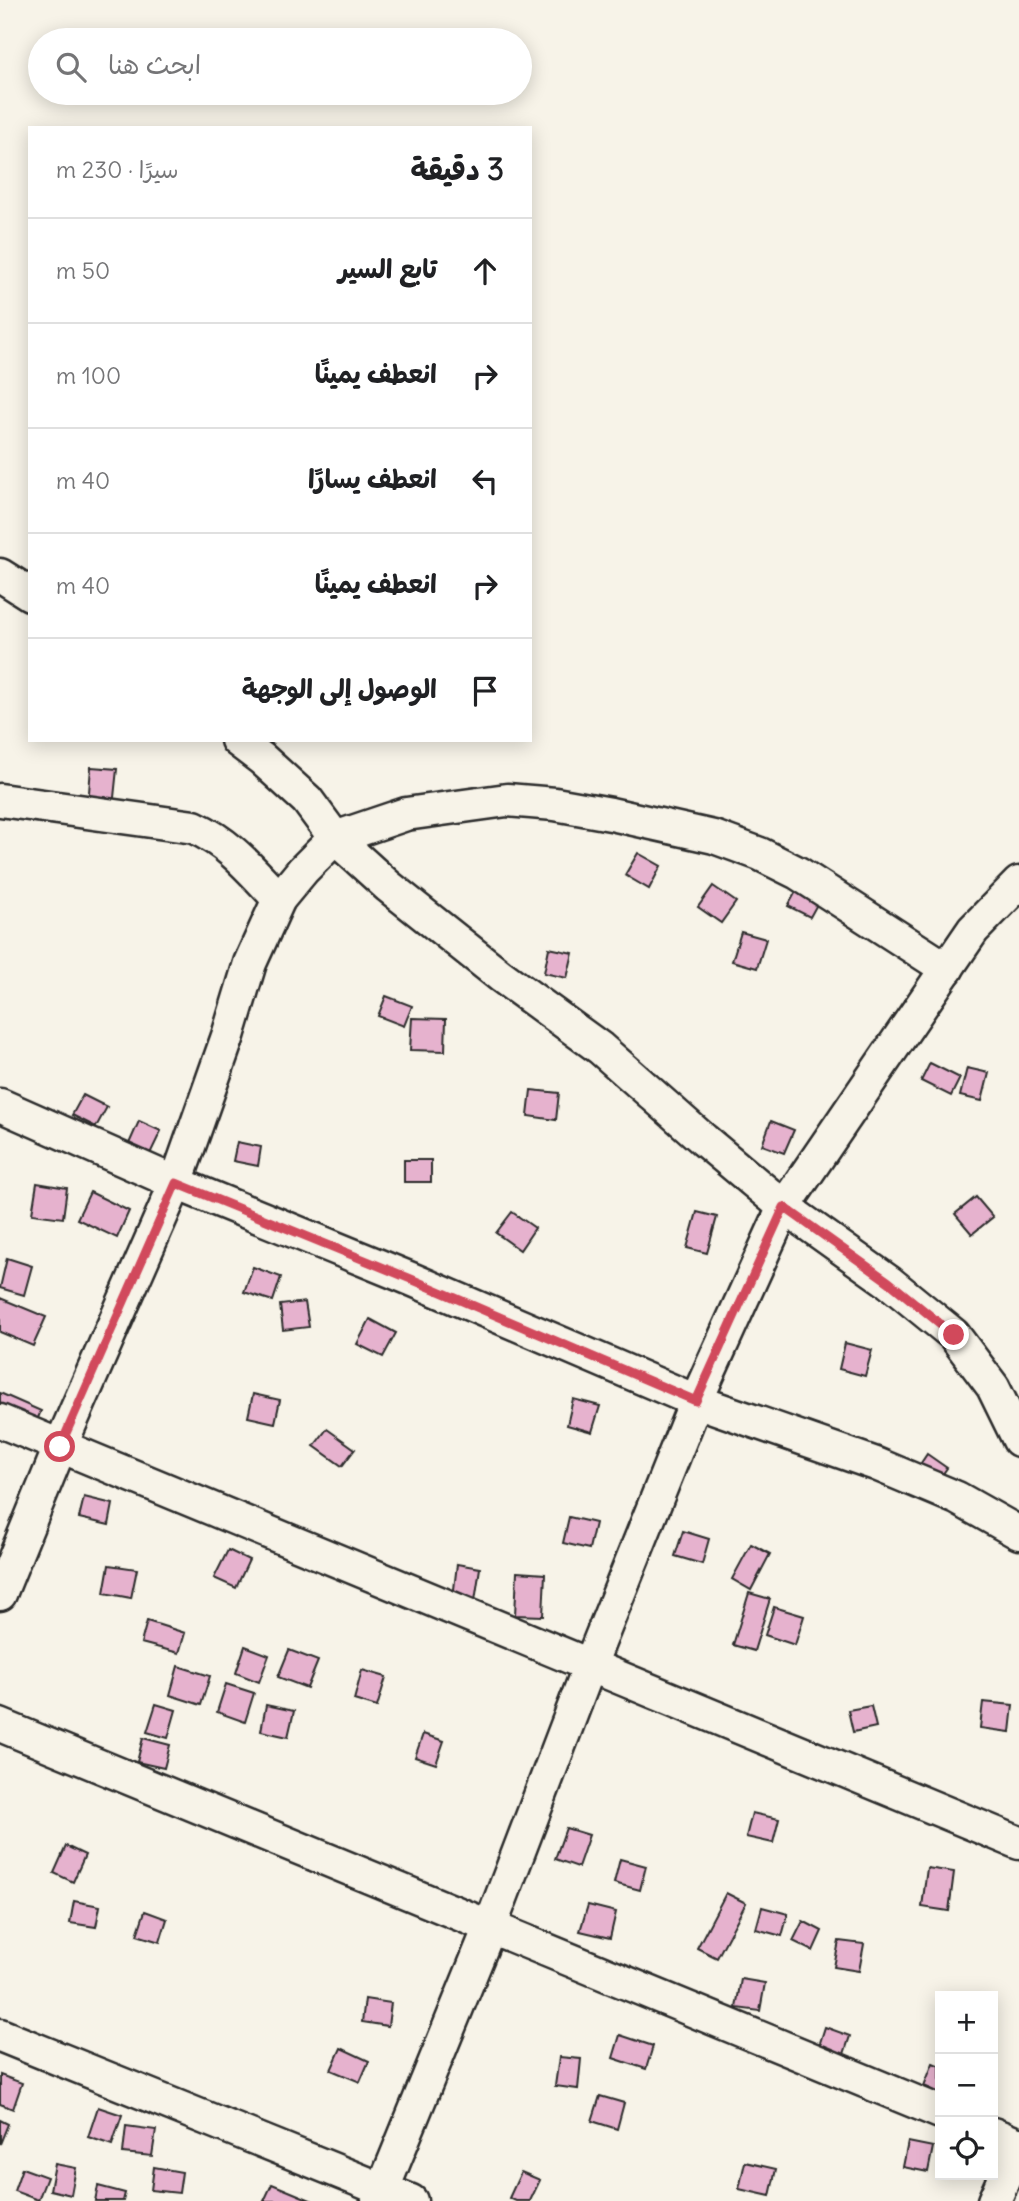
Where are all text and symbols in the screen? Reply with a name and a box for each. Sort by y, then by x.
search box [28,28,532,105]
icon: search [52,48,90,86]
text: ابحث هنا [108,48,201,81]
text: 3 دقيقة [411,150,504,188]
text: سيرًا · 230 m [56,155,179,184]
text: تابع السير [338,252,437,285]
icon: ahead [466,252,504,290]
text: 50 m [56,256,110,285]
text: انعطف يمينًا [315,357,437,390]
icon: right [466,357,504,395]
text: 100 m [56,361,121,390]
text: انعطف يسارًا [308,462,437,495]
icon: left [466,462,504,500]
text: 40 m [56,466,110,495]
text: انعطف يمينًا [315,567,437,600]
icon: right [466,567,504,605]
text: 40 m [56,571,110,600]
text: الوصول إلى الوجهة [242,672,437,705]
icon: arrive [466,672,504,710]
route end [938,1319,969,1350]
route start [44,1431,75,1462]
map controls [935,1991,998,2180]
button: + [935,1991,998,2054]
button: − [935,2054,998,2117]
button: locate [935,2117,998,2180]

